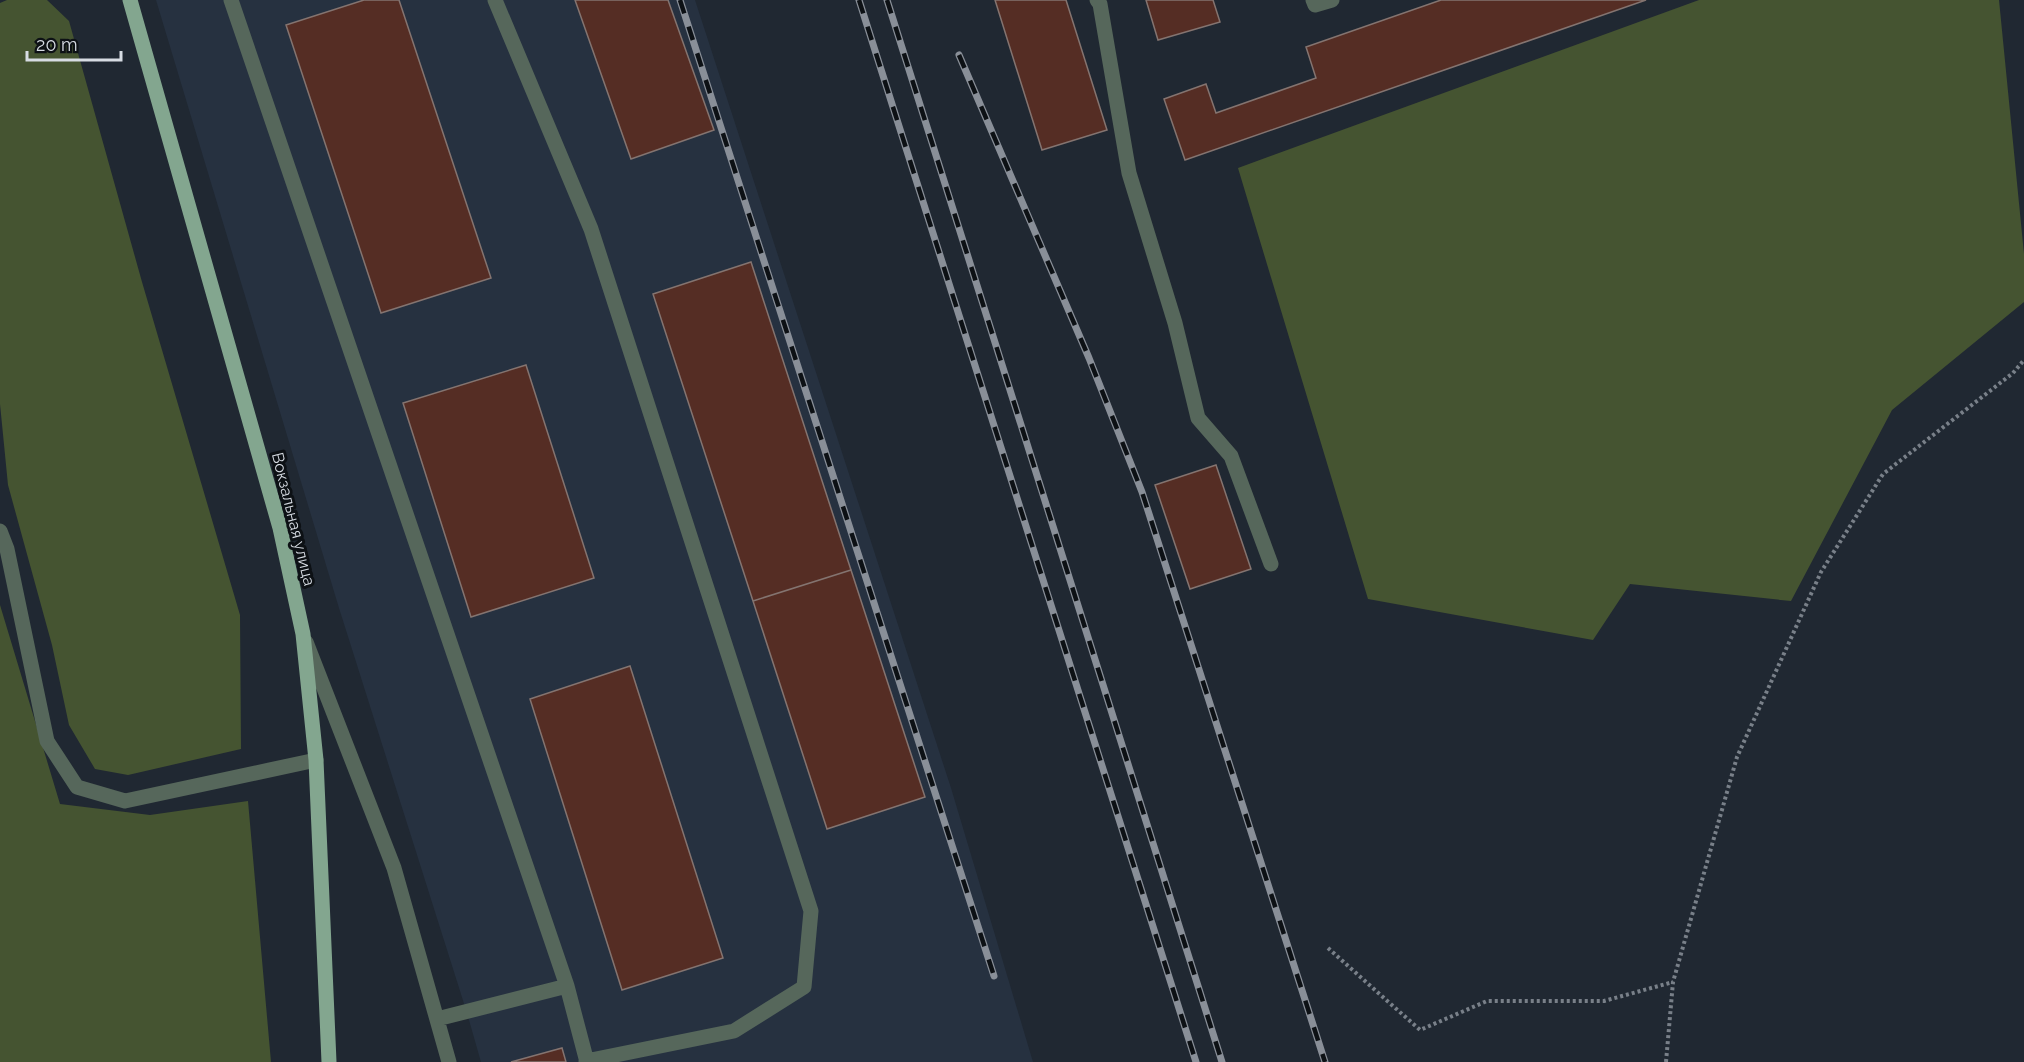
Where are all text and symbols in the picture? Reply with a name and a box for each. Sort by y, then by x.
scale bar [27,24,122,62]
text: 20 m [36,34,78,55]
street label: Вокзальная улица [268,450,319,588]

